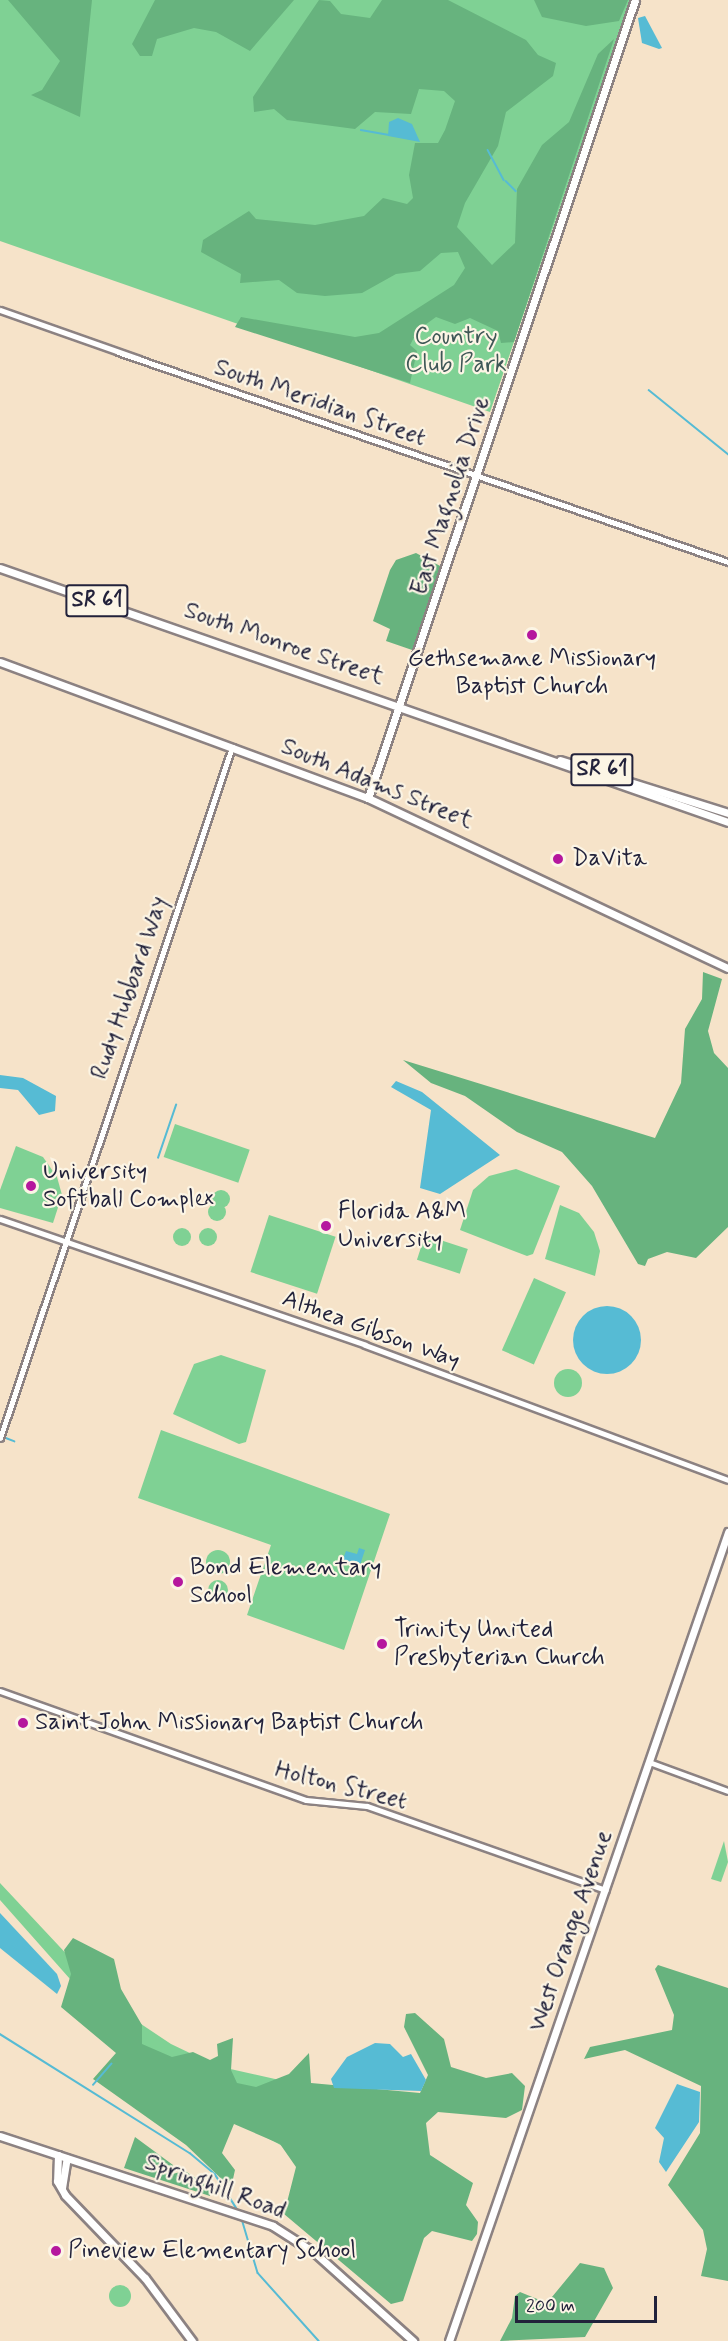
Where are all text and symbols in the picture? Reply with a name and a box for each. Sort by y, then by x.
park label: Country Club Park [405,323,507,379]
street label: South Meridian Street [209,353,431,453]
street label: East Magnolia Drive [405,393,497,599]
road number: SR 61 [64,582,130,620]
street label: South Monroe Street [180,596,388,692]
marker: Gethsemane Missionary Baptist Church [525,628,539,642]
place label: Gethsemane Missionary Baptist Church [408,645,656,701]
street label: South Adams Street [277,732,477,836]
road number: SR 61 [569,751,635,789]
place label: DaVita [572,845,647,873]
marker: DaVita [549,850,567,868]
street label: Rudy Hubbard Way [85,891,175,1085]
place label: University Softball Complex [43,1158,214,1214]
marker: University Softball Complex [24,1179,38,1193]
place label: Florida A&M University [338,1198,466,1254]
marker: Florida A&M University [319,1219,333,1233]
street label: Althea Gibson Way [276,1284,466,1376]
place label: Bond Elementary School [190,1554,379,1610]
marker: Bond Elementary School [171,1575,185,1589]
place label: Trinity United Presbyterian Church [394,1616,610,1672]
marker: Trinity United Presbyterian Church [375,1637,389,1651]
place label: Saint John Missionary Baptist Church [35,1709,424,1737]
marker: Saint John Missionary Baptist Church [16,1716,30,1730]
street label: Holton Street [270,1755,412,1817]
street label: West Orange Avenue [523,1827,619,2035]
street label: Springhill Road [141,2148,289,2226]
place label: Pineview Elementary School [68,2237,361,2265]
marker: Pineview Elementary School [49,2244,63,2258]
scale bar [518,2284,660,2322]
text: 200 m [526,2294,575,2318]

